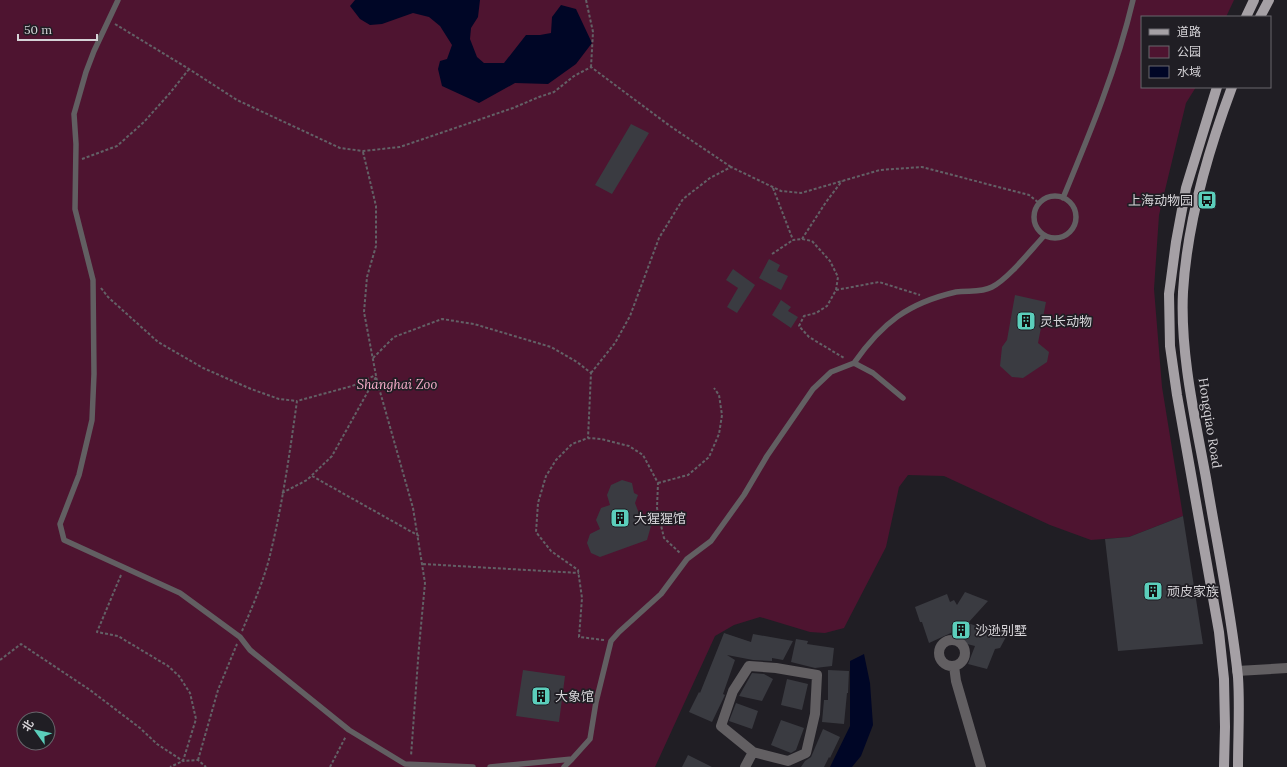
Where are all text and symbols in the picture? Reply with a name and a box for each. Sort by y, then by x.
scale bar [18,16,97,42]
legend [1141,16,1271,88]
text: 50 m [24,22,52,37]
text: 道路 [1177,24,1201,39]
text: 公园 [1177,44,1201,59]
text: 水域 [1177,64,1201,79]
bus stop icon: 上海动物园 [1196,189,1218,211]
place label: 上海动物园 [1128,192,1193,209]
building icon: 灵长动物 [1015,310,1037,332]
place label: 灵长动物 [1040,313,1092,330]
park label: Shanghai Zoo [357,376,437,393]
street label: Hongqiao Road [1194,376,1226,470]
building icon: 大猩猩馆 [609,507,631,529]
place label: 大猩猩馆 [634,510,686,527]
building icon: 顽皮家族 [1142,580,1164,602]
place label: 顽皮家族 [1167,583,1219,600]
building icon: 沙逊别墅 [950,619,972,641]
place label: 沙逊别墅 [975,622,1027,639]
building icon: 大象馆 [530,685,552,707]
place label: 大象馆 [555,688,594,705]
north arrow [16,711,56,751]
text: 北 [19,717,36,734]

